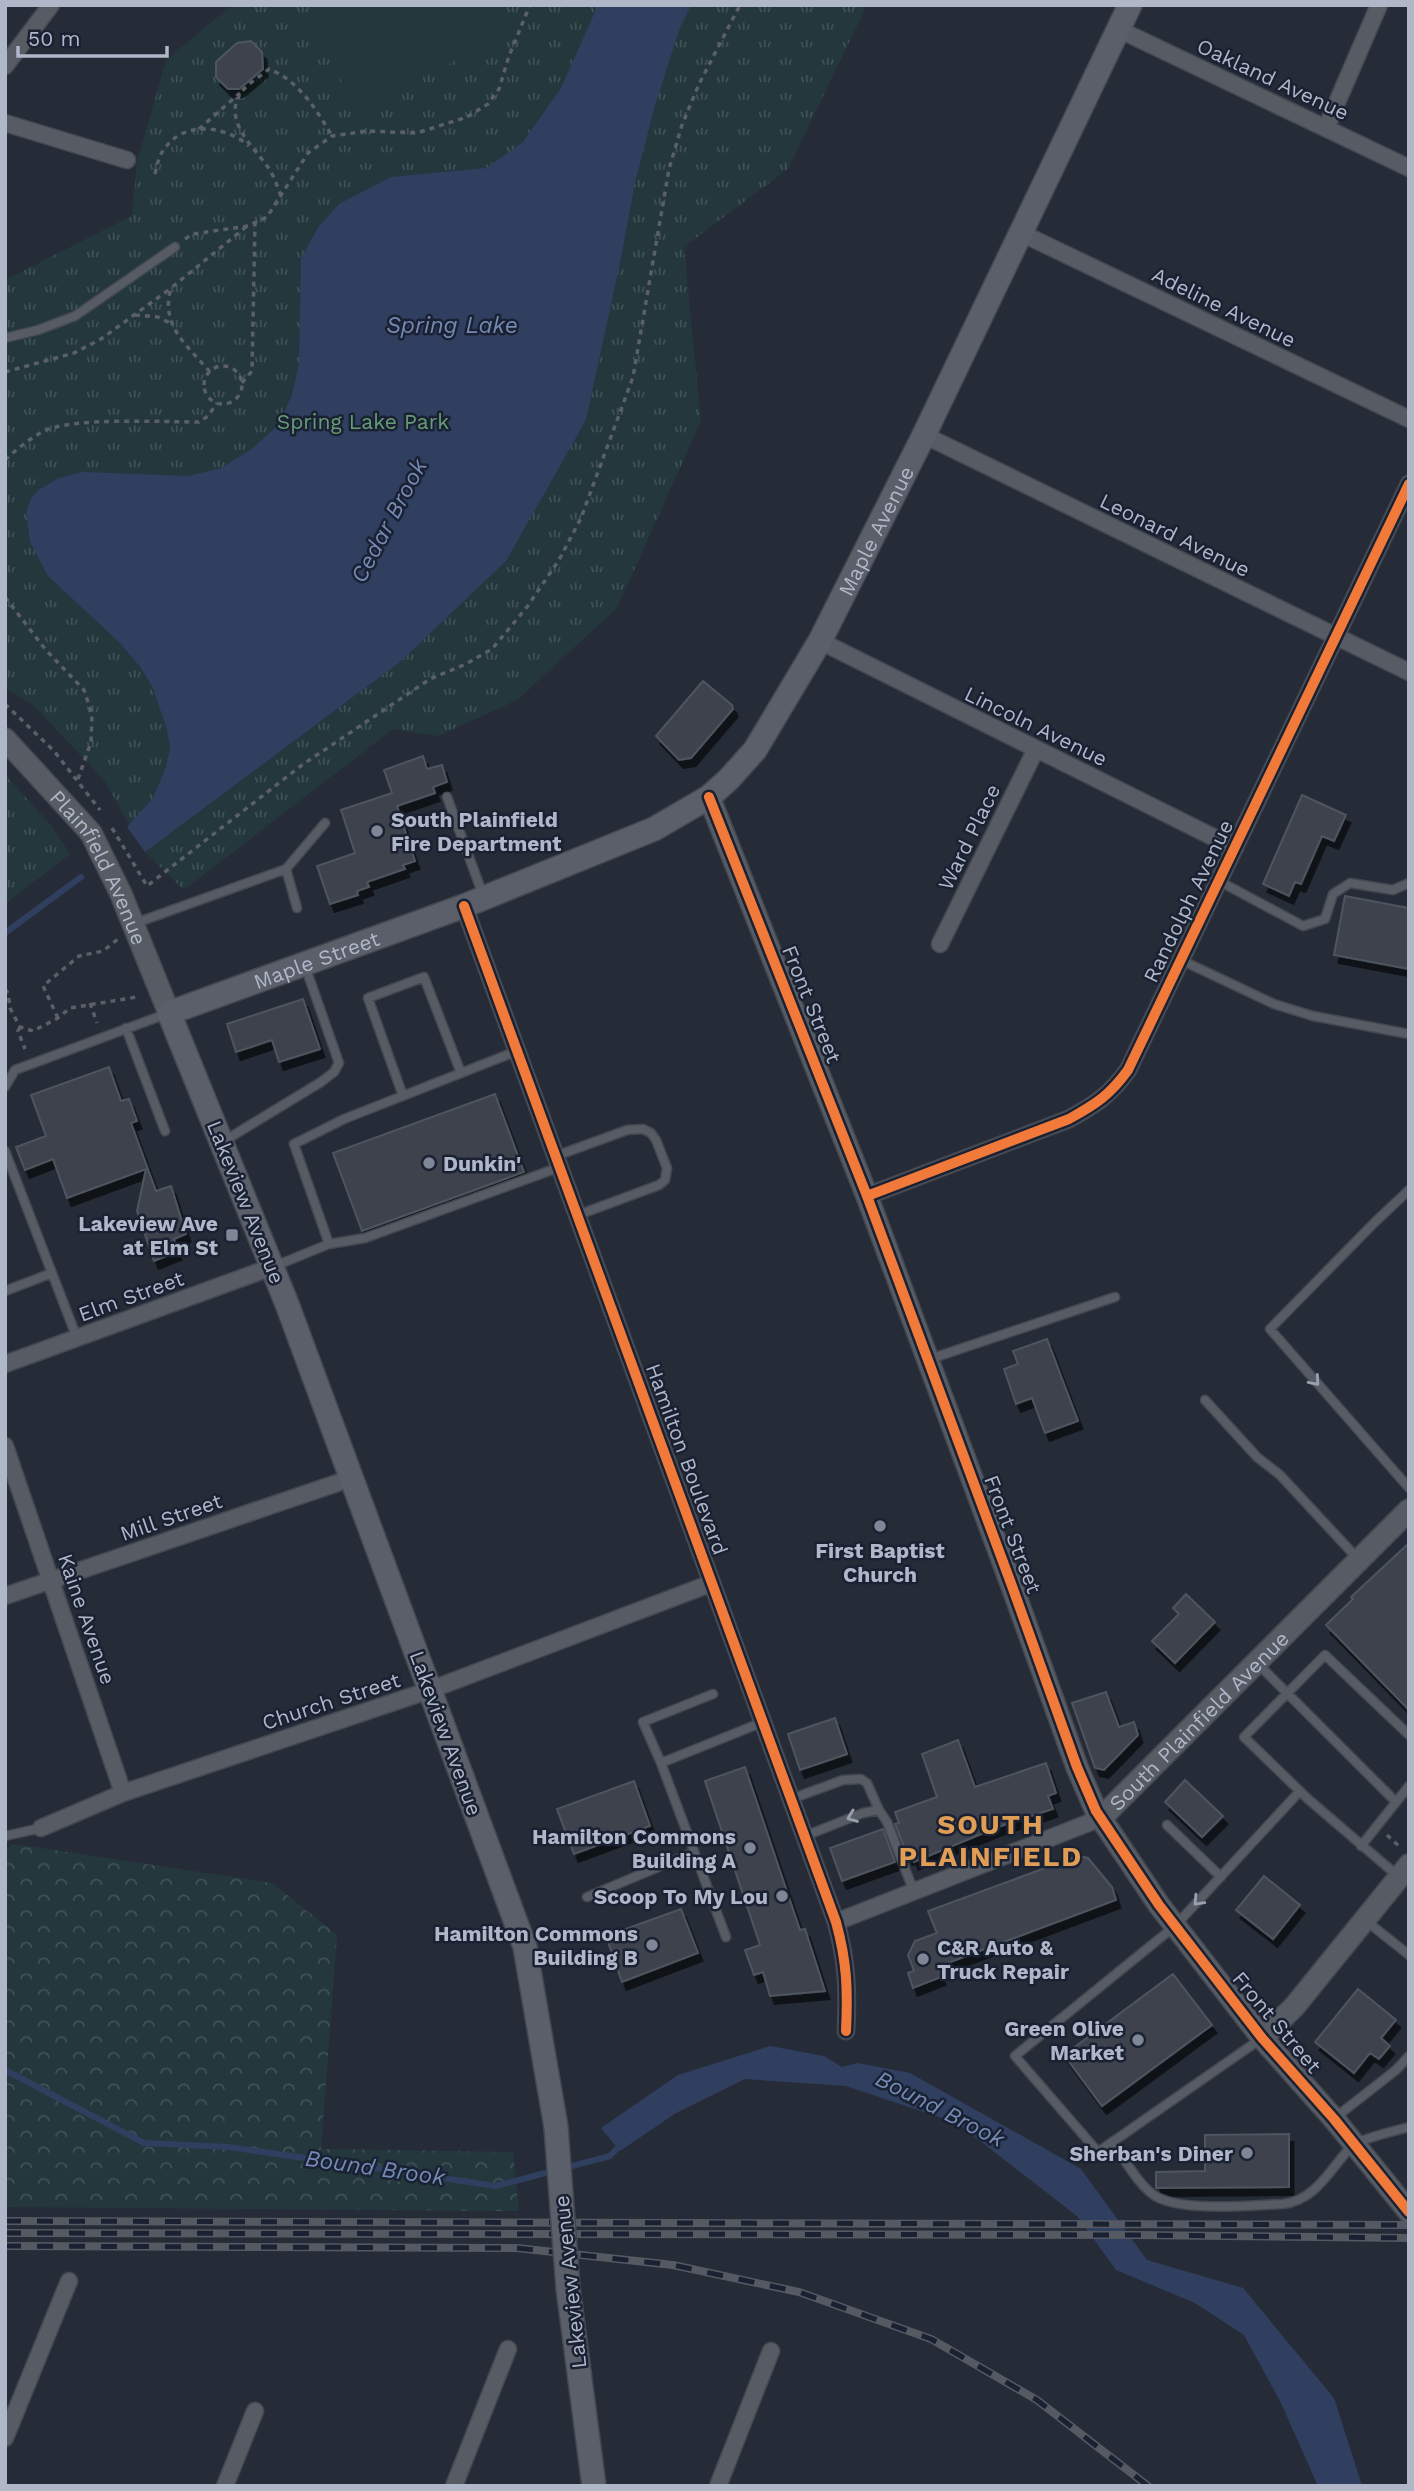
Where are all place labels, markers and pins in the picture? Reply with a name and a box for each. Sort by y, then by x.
place label: South Plainfield Fire Department [391,807,562,856]
marker: South Plainfield Fire Department [369,823,385,839]
place label: Dunkin' [443,1151,521,1176]
marker: Dunkin' [421,1155,437,1171]
place label: Lakeview Ave at Elm St [78,1211,218,1260]
marker: Lakeview Ave at Elm St [224,1227,240,1243]
marker: First Baptist Church [872,1518,888,1534]
place label: First Baptist Church [815,1538,945,1587]
place label: Hamilton Commons Building A [532,1824,737,1873]
marker: Hamilton Commons Building A [742,1840,758,1856]
place label: Scoop To My Lou [594,1884,768,1909]
marker: Scoop To My Lou [774,1888,790,1904]
place label: Hamilton Commons Building B [434,1921,638,1970]
place label: C&R Auto & Truck Repair [937,1935,1069,1984]
marker: Hamilton Commons Building B [644,1937,660,1953]
marker: C&R Auto & Truck Repair [915,1951,931,1967]
place label: Green Olive Market [1004,2016,1124,2065]
marker: Green Olive Market [1130,2032,1146,2048]
place label: Sherban's Diner [1070,2141,1233,2166]
marker: Sherban's Diner [1239,2145,1255,2161]

